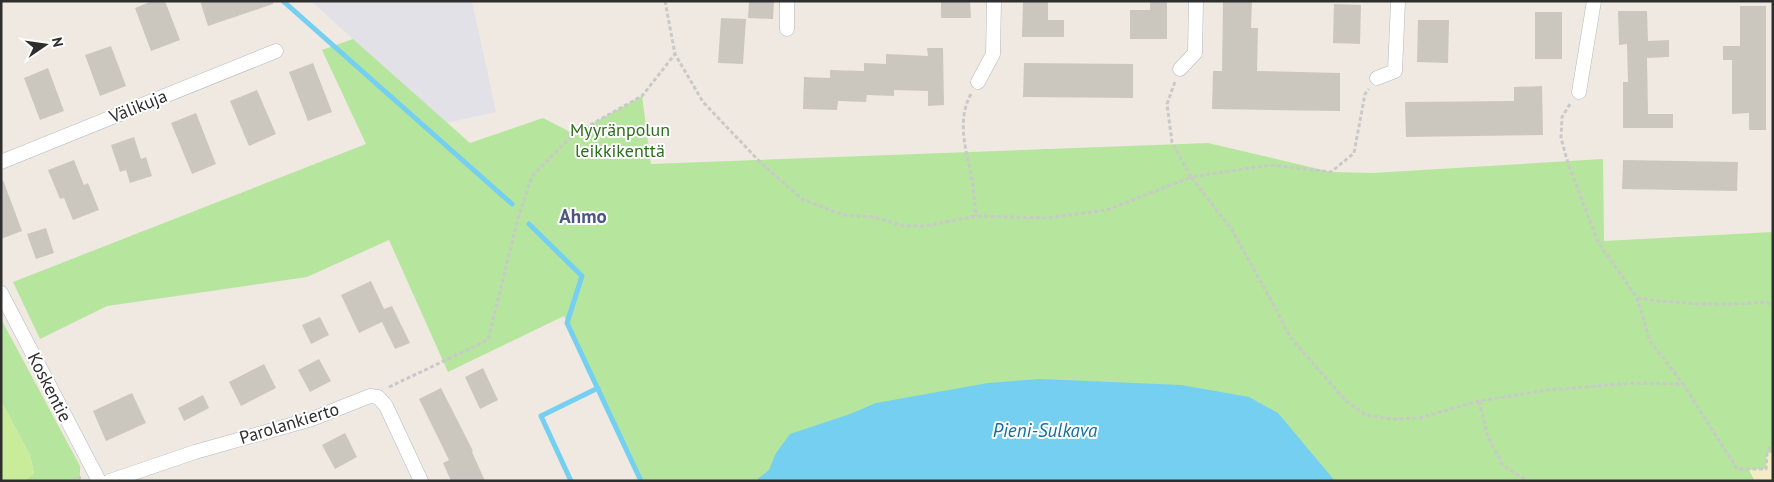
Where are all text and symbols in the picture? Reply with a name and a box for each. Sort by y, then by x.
north arrow [20,20,70,70]
text: N [48,36,67,49]
street label: Välikuja [105,84,170,128]
park label: Myyränpolun leikkikenttä [570,118,670,162]
district label: Ahmo [559,204,607,228]
street label: Koskentie [23,348,77,426]
street label: Parolankierto [236,397,342,449]
water label: Pieni-Sulkava [993,418,1098,442]

